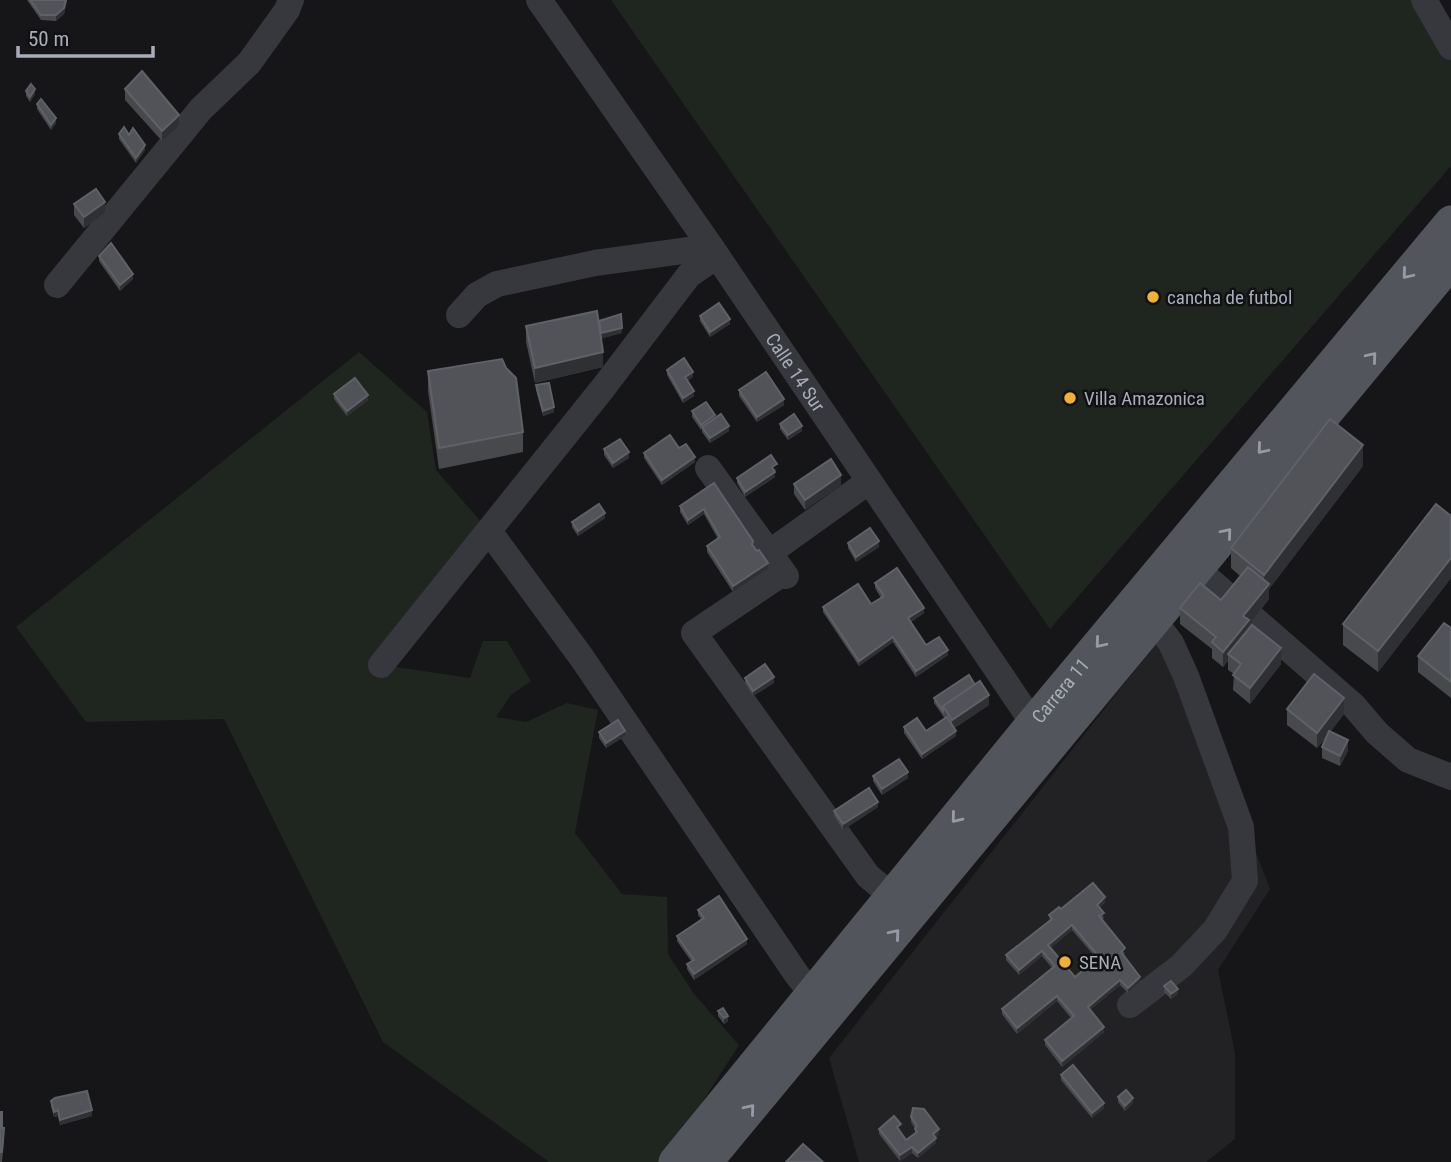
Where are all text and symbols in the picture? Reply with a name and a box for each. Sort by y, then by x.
scale bar [18,14,152,58]
text: 50 m [28,27,69,51]
one-way arrow [1403,266,1415,279]
place label: cancha de futbol [1167,286,1292,309]
marker: cancha de futbol [1145,289,1161,305]
street label: Calle 14 Sur [760,329,830,416]
one-way arrow [1364,353,1377,365]
place label: Villa Amazonica [1084,387,1205,410]
marker: Villa Amazonica [1062,390,1078,406]
one-way arrow [1257,442,1270,454]
one-way arrow [1219,528,1232,540]
one-way arrow [1096,634,1108,647]
street label: Carrera 11 [1027,653,1094,728]
one-way arrow [951,811,964,823]
one-way arrow [887,930,899,943]
place label: SENA [1079,951,1121,974]
marker: SENA [1057,954,1073,970]
one-way arrow [742,1105,754,1118]

